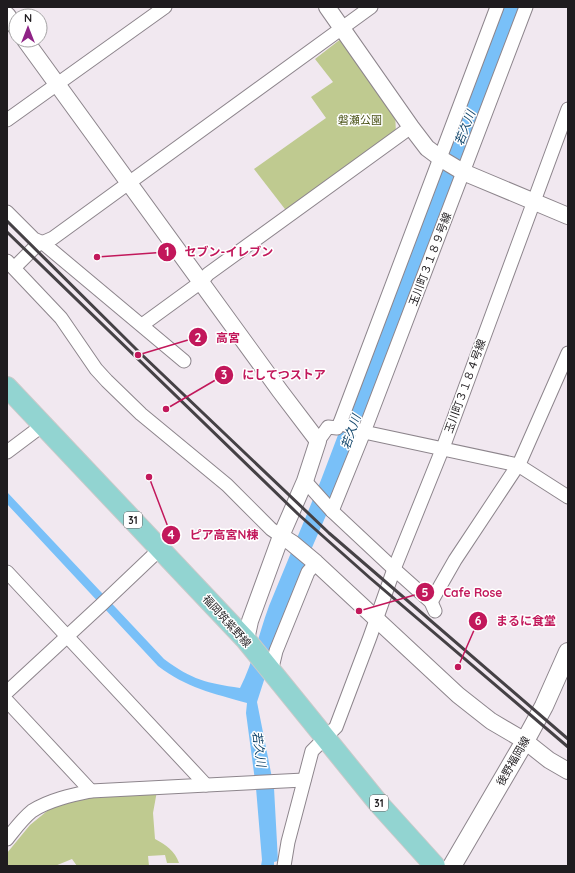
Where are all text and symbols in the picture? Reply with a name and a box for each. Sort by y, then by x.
north arrow [8,8,48,48]
text: N [24,11,32,25]
water label: 若久川 [451,106,479,147]
park label: 磐瀬公園 [338,113,382,127]
street label: 玉川町３１８９号線 [406,210,454,308]
callout: セブン-イレブン [157,240,282,264]
text: 1 [165,244,169,259]
text: セブン-イレブン [185,244,273,259]
callout: 高宮 [188,325,248,349]
text: 2 [195,330,202,345]
text: 高宮 [216,330,240,345]
street label: 玉川町３１８４号線 [441,337,489,435]
callout: にしてつストア [214,363,334,387]
text: 3 [221,367,227,382]
text: にしてつストア [242,367,326,382]
water label: 若久川 [338,410,364,451]
road number: 31 [124,512,142,528]
callout: ピア高宮N棟 [161,523,266,547]
text: 4 [167,527,175,542]
text: ピア高宮N棟 [190,527,258,542]
callout: Cafe Rose [415,580,510,604]
text: 5 [422,585,429,600]
text: Cafe Rose [444,585,502,600]
street label: 福岡筑紫野線 [200,592,254,650]
callout: まるに食堂 [468,609,564,633]
text: 6 [475,613,482,628]
text: まるに食堂 [496,613,556,628]
water label: 若久川 [250,730,270,770]
street label: 後野福岡線 [493,734,533,788]
road number: 31 [370,795,388,811]

